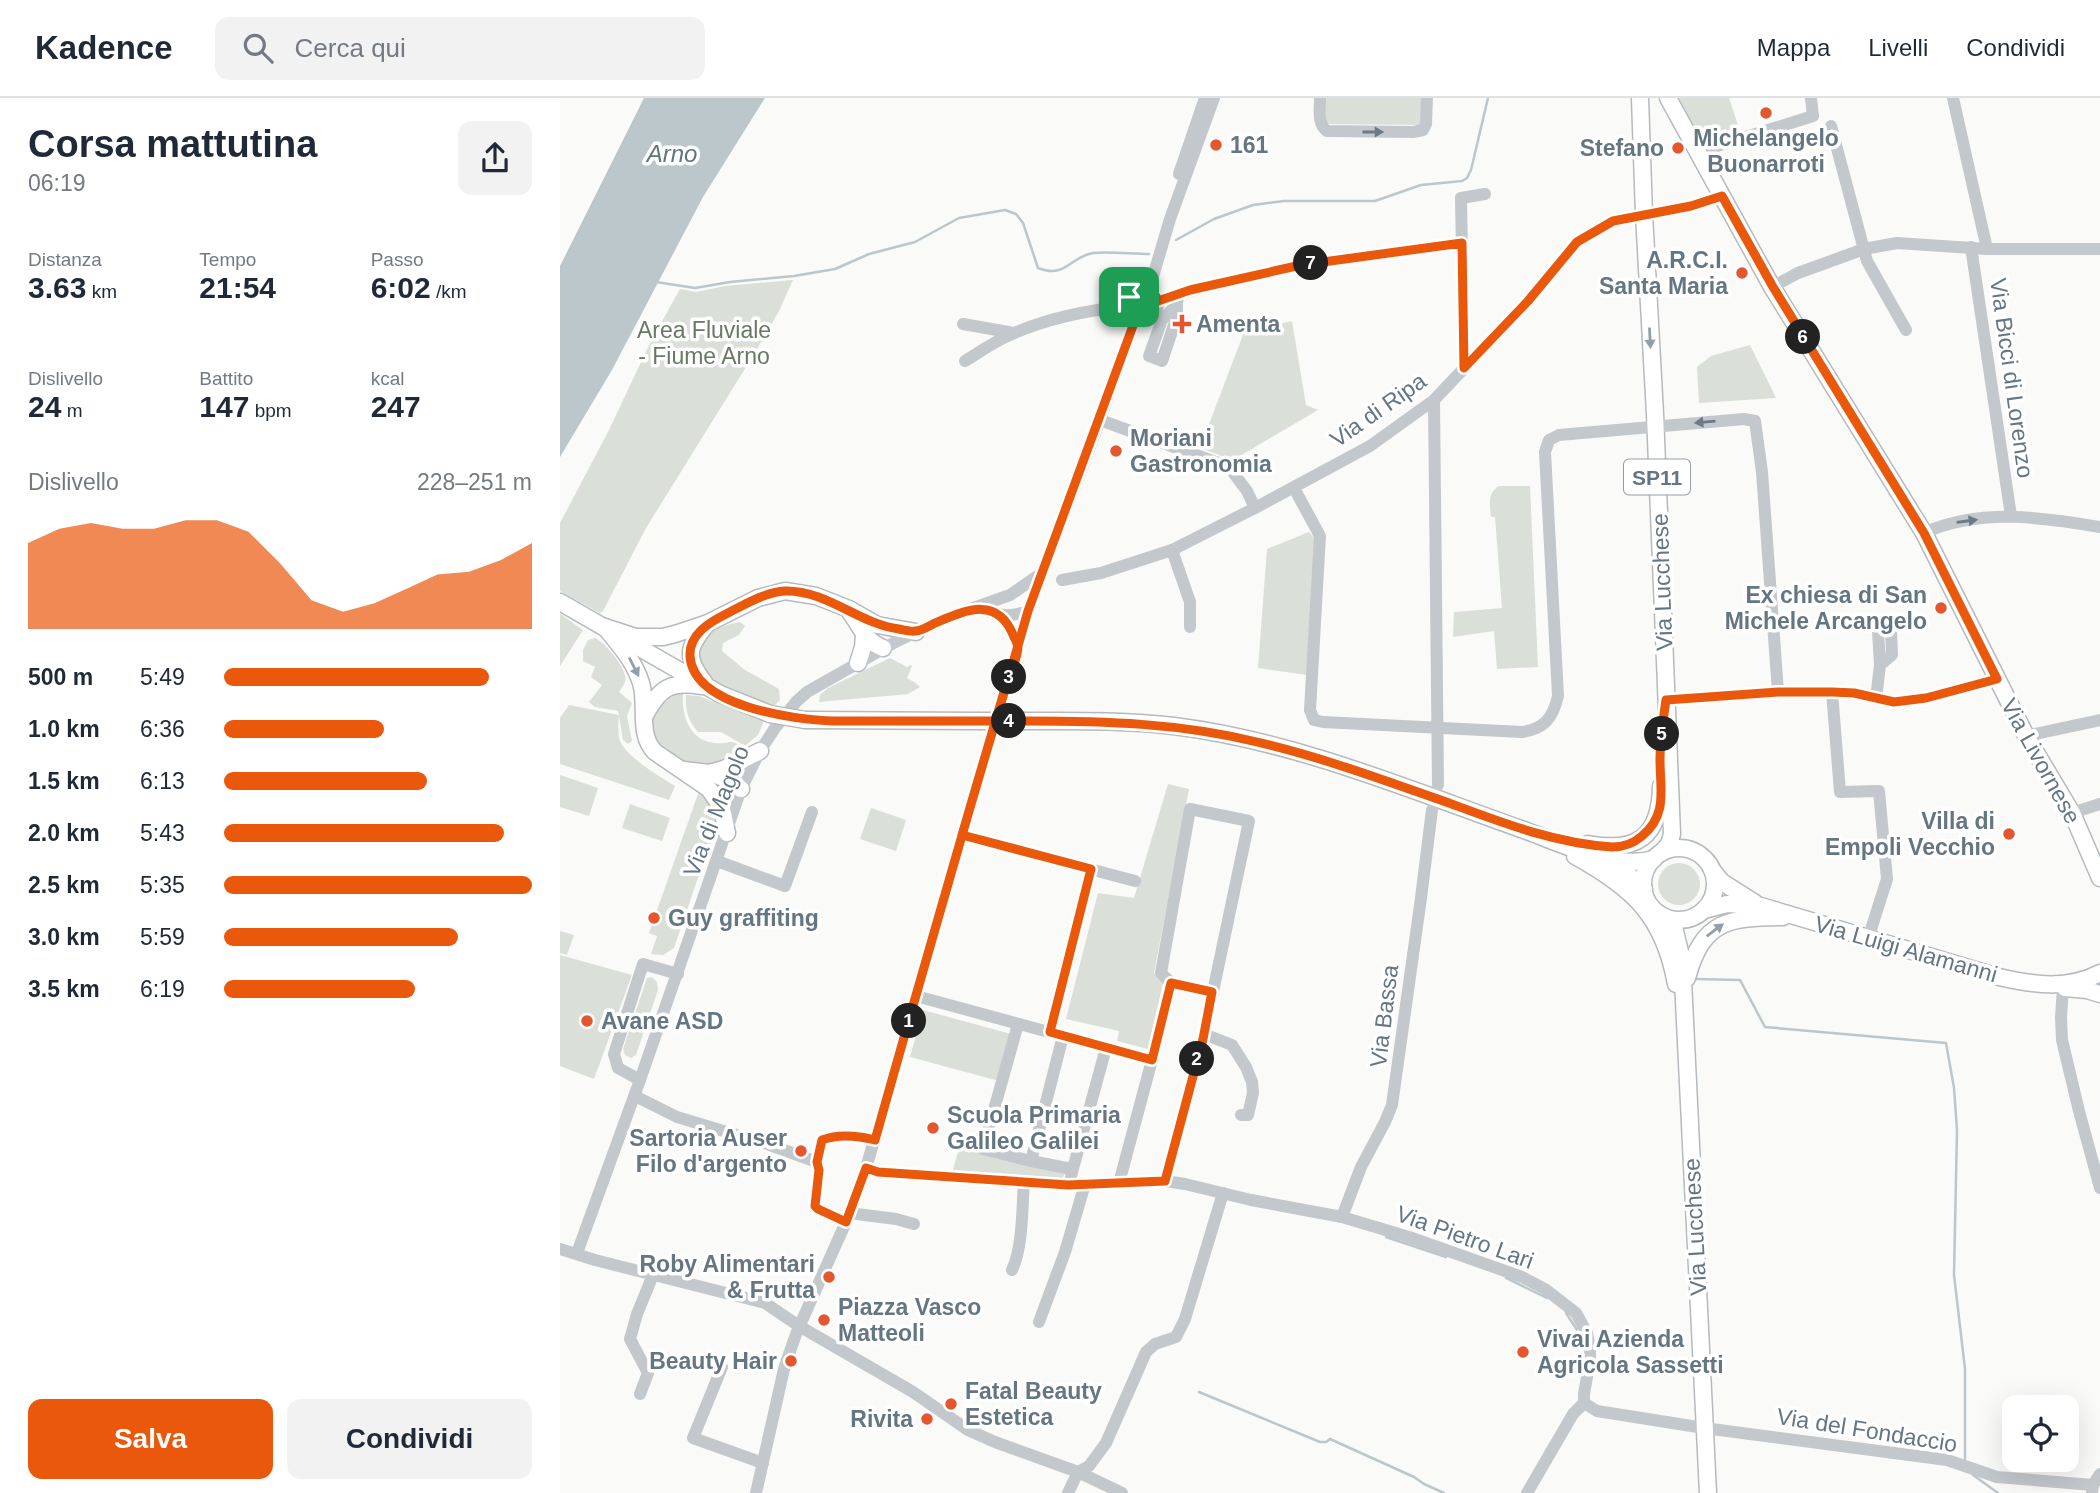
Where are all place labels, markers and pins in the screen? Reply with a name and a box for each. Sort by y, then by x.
marker: Michelangelo Buonarroti [1758,105,1774,121]
place label: Michelangelo Buonarroti [1693,125,1839,177]
place label: 161 [1230,132,1269,158]
place label: Stefano [1580,135,1664,161]
marker: 161 [1208,137,1224,153]
marker: Stefano [1670,140,1686,156]
pin: 7 [1294,246,1328,280]
place label: A.R.C.I. Santa Maria [1599,247,1728,299]
marker: A.R.C.I. Santa Maria [1734,265,1750,281]
pin [1099,267,1159,327]
place label: Amenta [1196,311,1281,337]
marker: Amenta [1174,316,1190,332]
pin: 6 [1786,320,1820,354]
place label: Moriani Gastronomia [1130,425,1272,477]
marker: Moriani Gastronomia [1108,443,1124,459]
place label: Ex chiesa di San Michele Arcangelo [1725,582,1927,634]
marker: Ex chiesa di San Michele Arcangelo [1933,600,1949,616]
pin: 3 [992,660,1026,694]
pin: 4 [992,704,1026,738]
pin: 5 [1644,716,1680,752]
place label: Villa di Empoli Vecchio [1825,808,1995,860]
marker: Villa di Empoli Vecchio [2001,826,2017,842]
place label: Guy graffiting [668,905,819,931]
marker: Guy graffiting [646,910,662,926]
pin: 1 [892,1004,926,1038]
place label: Avane ASD [601,1008,723,1034]
marker: Avane ASD [579,1013,595,1029]
pin: 2 [1180,1042,1214,1076]
place label: Scuola Primaria Galileo Galilei [947,1102,1121,1154]
marker: Scuola Primaria Galileo Galilei [925,1120,941,1136]
place label: Sartoria Auser Filo d'argento [629,1125,787,1177]
marker: Sartoria Auser Filo d'argento [793,1143,809,1159]
place label: Roby Alimentari & Frutta [639,1251,815,1303]
marker: Roby Alimentari & Frutta [821,1269,837,1285]
place label: Piazza Vasco Matteoli [838,1294,981,1346]
marker: Piazza Vasco Matteoli [816,1312,832,1328]
place label: Vivai Azienda Agricola Sassetti [1537,1326,1724,1378]
marker: Vivai Azienda Agricola Sassetti [1515,1344,1531,1360]
place label: Beauty Hair [649,1348,777,1374]
marker: Beauty Hair [783,1353,799,1369]
place label: Fatal Beauty Estetica [965,1378,1102,1430]
marker: Fatal Beauty Estetica [943,1396,959,1412]
place label: Rivita [850,1406,913,1432]
marker: Rivita [919,1411,935,1427]

